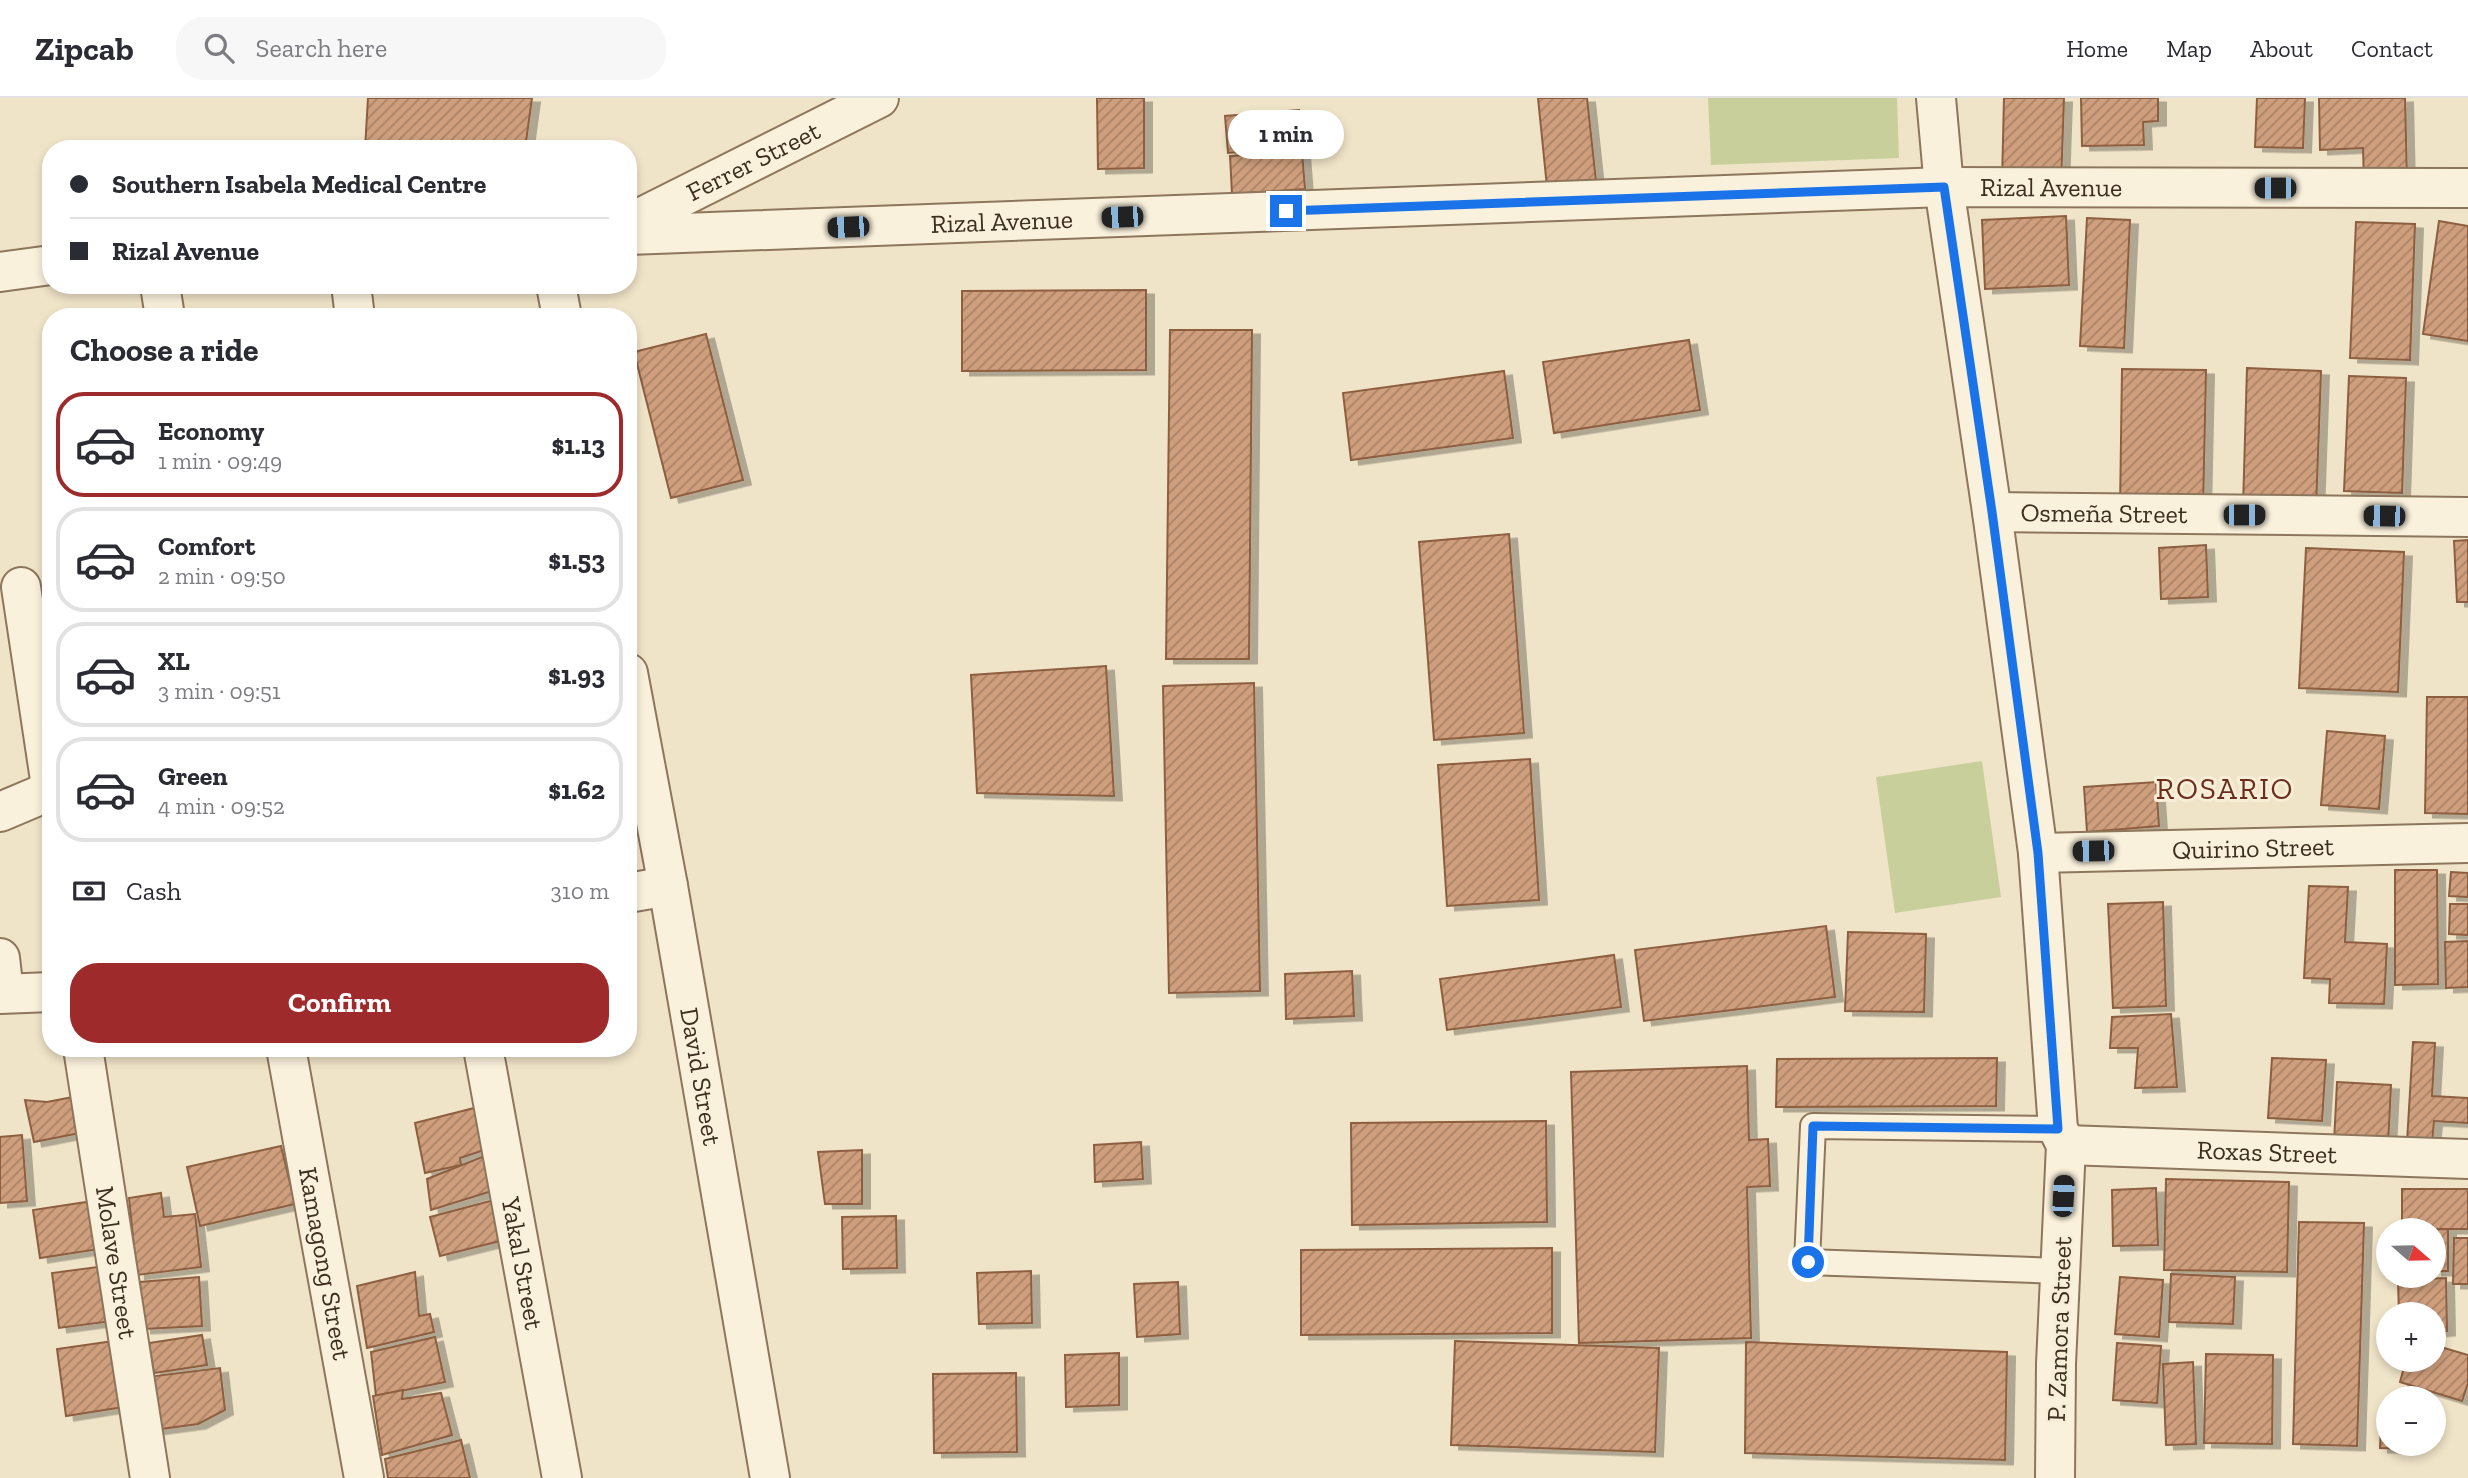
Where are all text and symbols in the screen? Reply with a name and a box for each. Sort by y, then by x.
search box [176,17,666,80]
text: Zipcab [35,29,134,68]
icon: search [200,29,238,67]
text: Search here [256,32,387,64]
text: Home [2066,34,2128,63]
text: Map [2166,34,2212,63]
text: About [2250,34,2313,63]
text: Contact [2351,34,2433,63]
callout: 1 min [1228,109,1344,158]
street label: Ferrer Street [681,114,826,208]
text: 1 min [1259,120,1313,148]
text: Southern Isabela Medical Centre [112,168,486,200]
street label: Rizal Avenue [1980,171,2122,203]
car [2255,178,2297,199]
route end [1270,195,1302,227]
street label: Rizal Avenue [930,203,1074,240]
car [1101,206,1144,228]
car [827,216,870,238]
text: Rizal Avenue [112,235,259,267]
text: Choose a ride [70,331,258,369]
icon: car [74,413,137,476]
text: Economy [158,415,264,447]
text: $1.13 [551,429,605,461]
text: 1 min · 09:49 [158,447,282,475]
street label: Osmeña Street [2020,496,2188,530]
car [2224,505,2266,526]
car [2363,505,2406,527]
icon: car [74,528,137,591]
text: Comfort [158,530,255,562]
text: $1.53 [548,544,605,576]
text: 2 min · 09:50 [158,562,286,590]
icon: car [74,643,137,706]
text: XL [158,645,190,677]
text: $1.93 [548,659,605,691]
text: 3 min · 09:51 [158,677,281,705]
icon: car [74,758,137,821]
text: Green [158,760,228,792]
district label: ROSARIO [2156,771,2294,807]
text: $1.62 [548,774,605,806]
text: 4 min · 09:52 [158,792,285,820]
street label: Quirino Street [2172,830,2335,866]
car [2072,840,2115,862]
icon: cash [70,872,108,910]
text: Cash [126,875,181,907]
text: 310 m [551,877,609,905]
button: Confirm [70,963,609,1043]
street label: David Street [673,1005,728,1148]
street label: Roxas Street [2196,1134,2338,1170]
street label: Kamagong Street [292,1164,358,1363]
car [2052,1174,2075,1218]
street label: Molave Street [89,1184,144,1341]
street label: Yakal Street [495,1194,550,1333]
north arrow [2376,1218,2446,1288]
map controls [2376,1218,2446,1456]
street label: P. Zamora Street [2040,1235,2078,1422]
route start [1792,1246,1824,1278]
button: + [2376,1302,2446,1372]
button: − [2376,1386,2446,1456]

